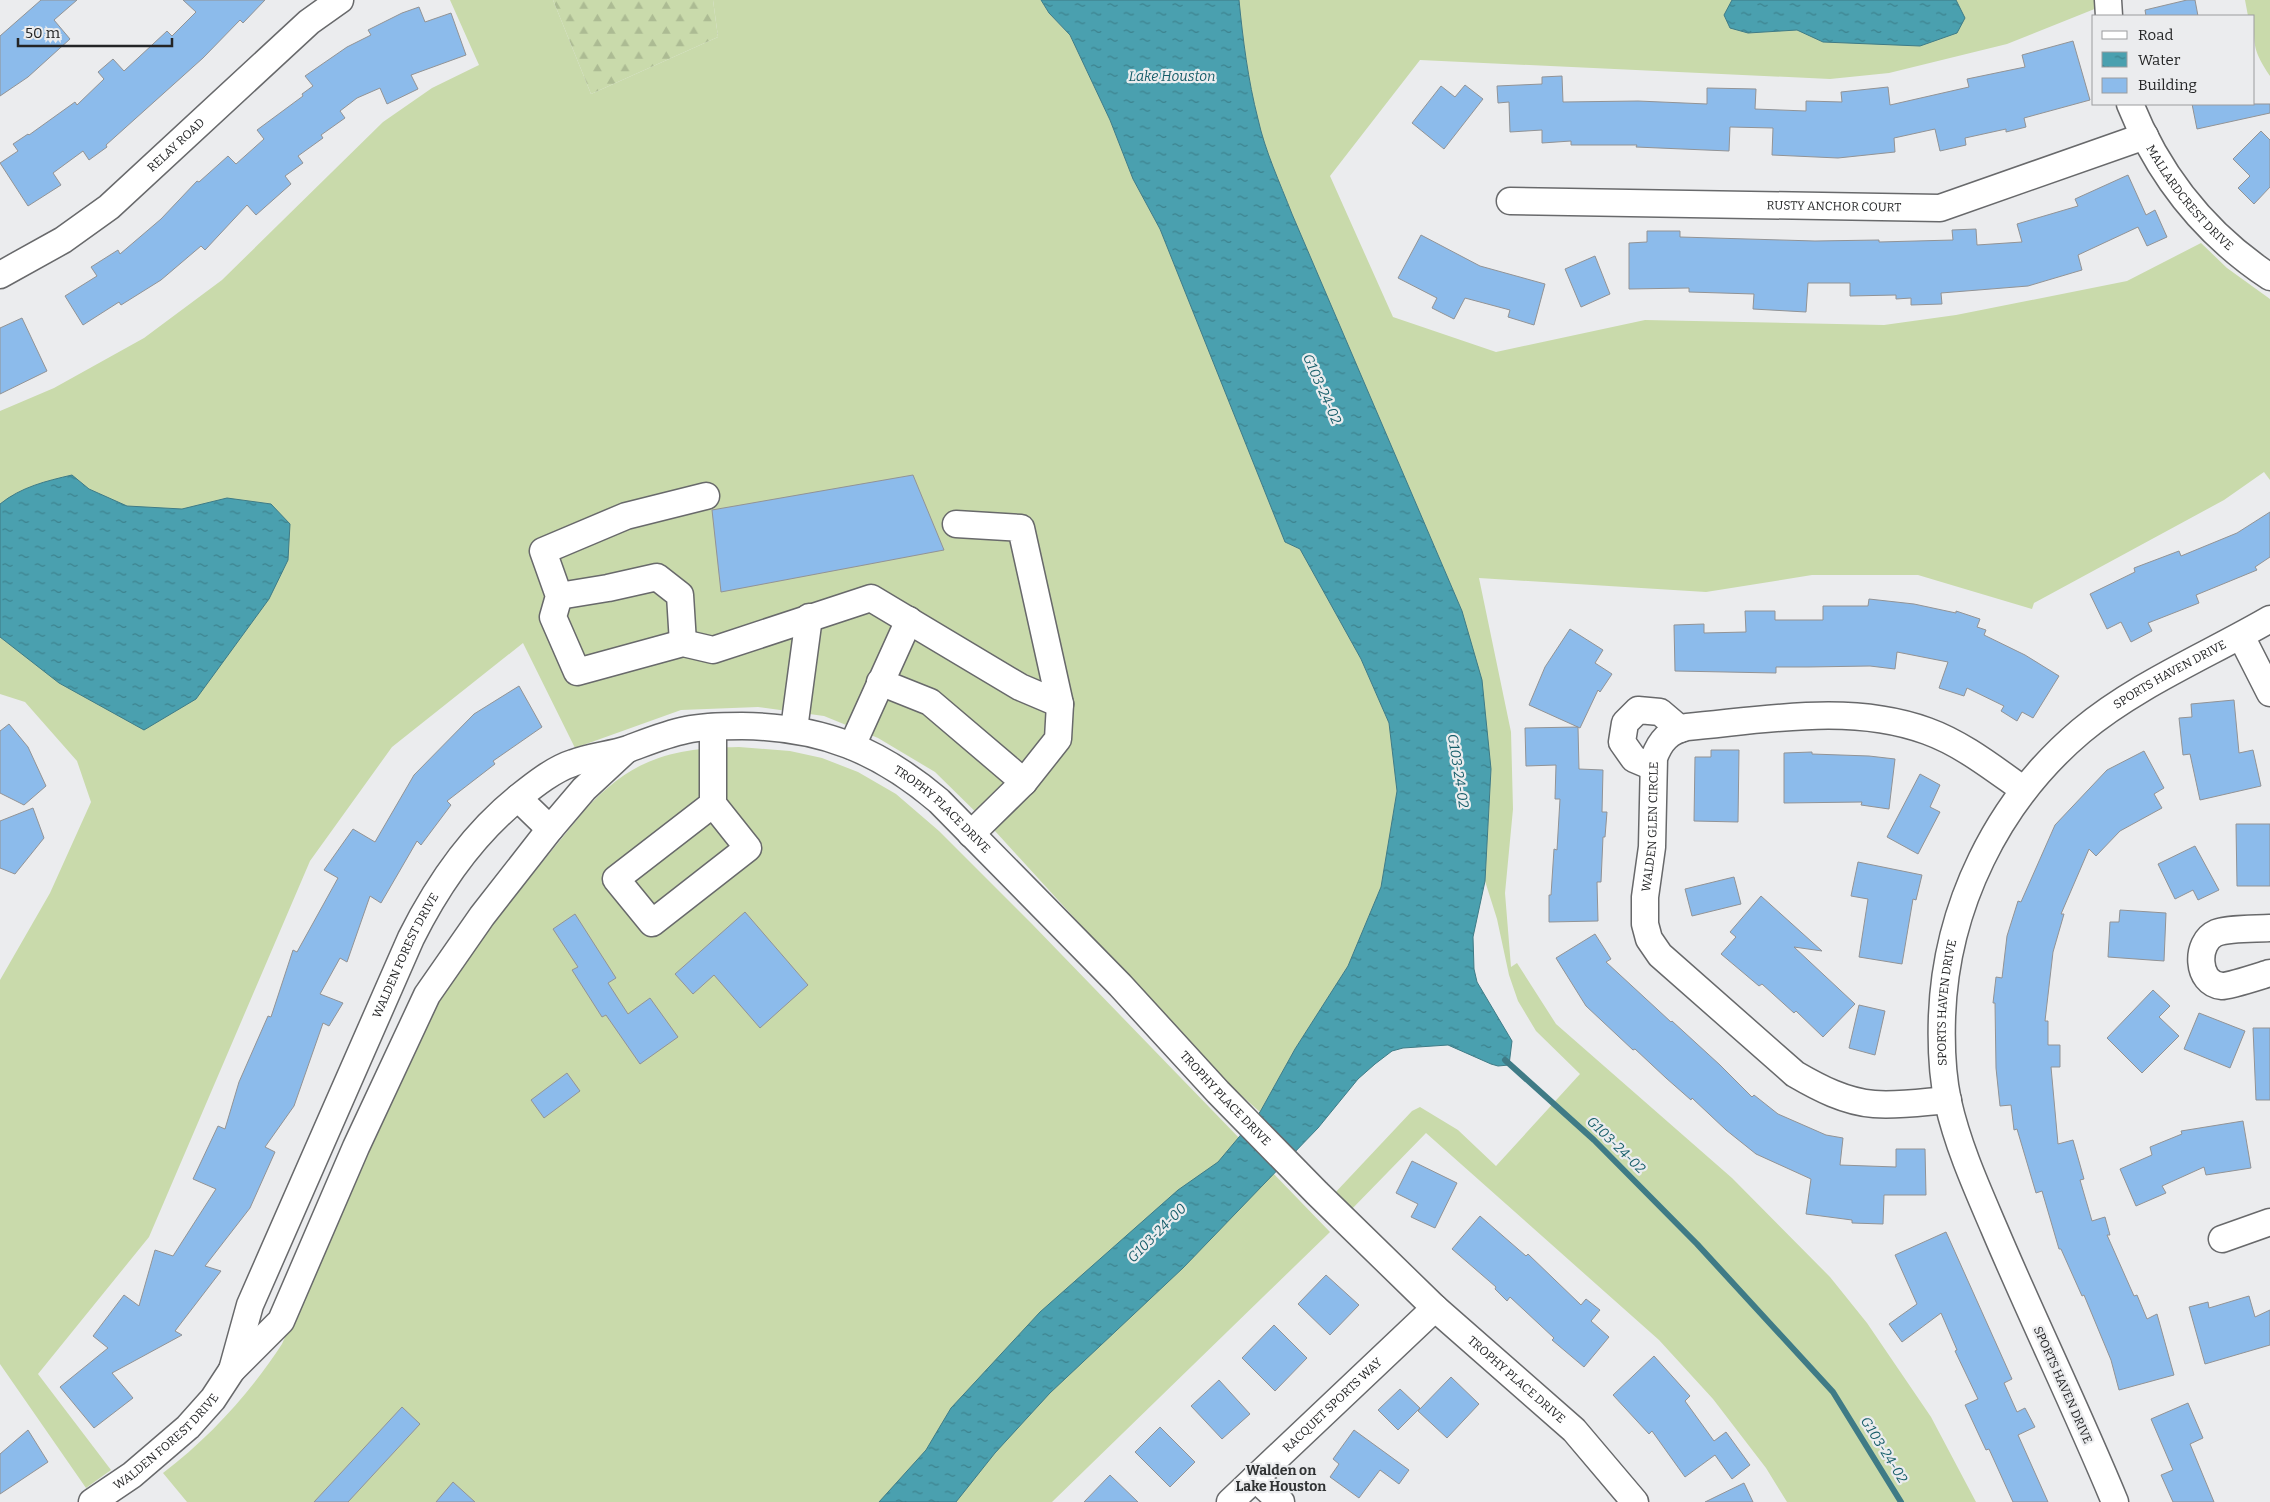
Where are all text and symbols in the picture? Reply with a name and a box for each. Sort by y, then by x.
scale bar [18,15,171,47]
legend [2092,15,2255,105]
text: 50 m [25,24,61,42]
text: Road [2138,26,2173,44]
text: Water [2138,51,2181,69]
water label: Lake Houston [1129,68,1215,85]
text: Building [2138,76,2197,94]
street label: RELAY ROAD [145,115,207,175]
street label: MALLARDCREST DRIVE [2143,142,2236,253]
street label: RUSTY ANCHOR COURT [1767,198,1901,214]
water label: G103-24-02 [1299,351,1345,427]
street label: SPORTS HAVEN DRIVE [2111,637,2228,712]
water label: G103-24-02 [1444,733,1472,810]
street label: WALDEN GLEN CIRCLE [1639,761,1661,893]
street label: TROPHY PLACE DRIVE [891,763,993,856]
street label: WALDEN FOREST DRIVE [370,890,441,1020]
street label: SPORTS HAVEN DRIVE [1935,938,1959,1066]
street label: TROPHY PLACE DRIVE [1177,1048,1273,1148]
water label: G103-24-02 [1583,1113,1649,1178]
water label: G103-24-00 [1124,1200,1190,1266]
street label: SPORTS HAVEN DRIVE [2031,1324,2095,1446]
street label: TROPHY PLACE DRIVE [1465,1333,1568,1426]
street label: RACQUET SPORTS WAY [1280,1355,1385,1455]
street label: WALDEN FOREST DRIVE [111,1391,222,1492]
water label: G103-24-02 [1857,1414,1911,1487]
district label: Walden on Lake Houston [1236,1462,1326,1495]

